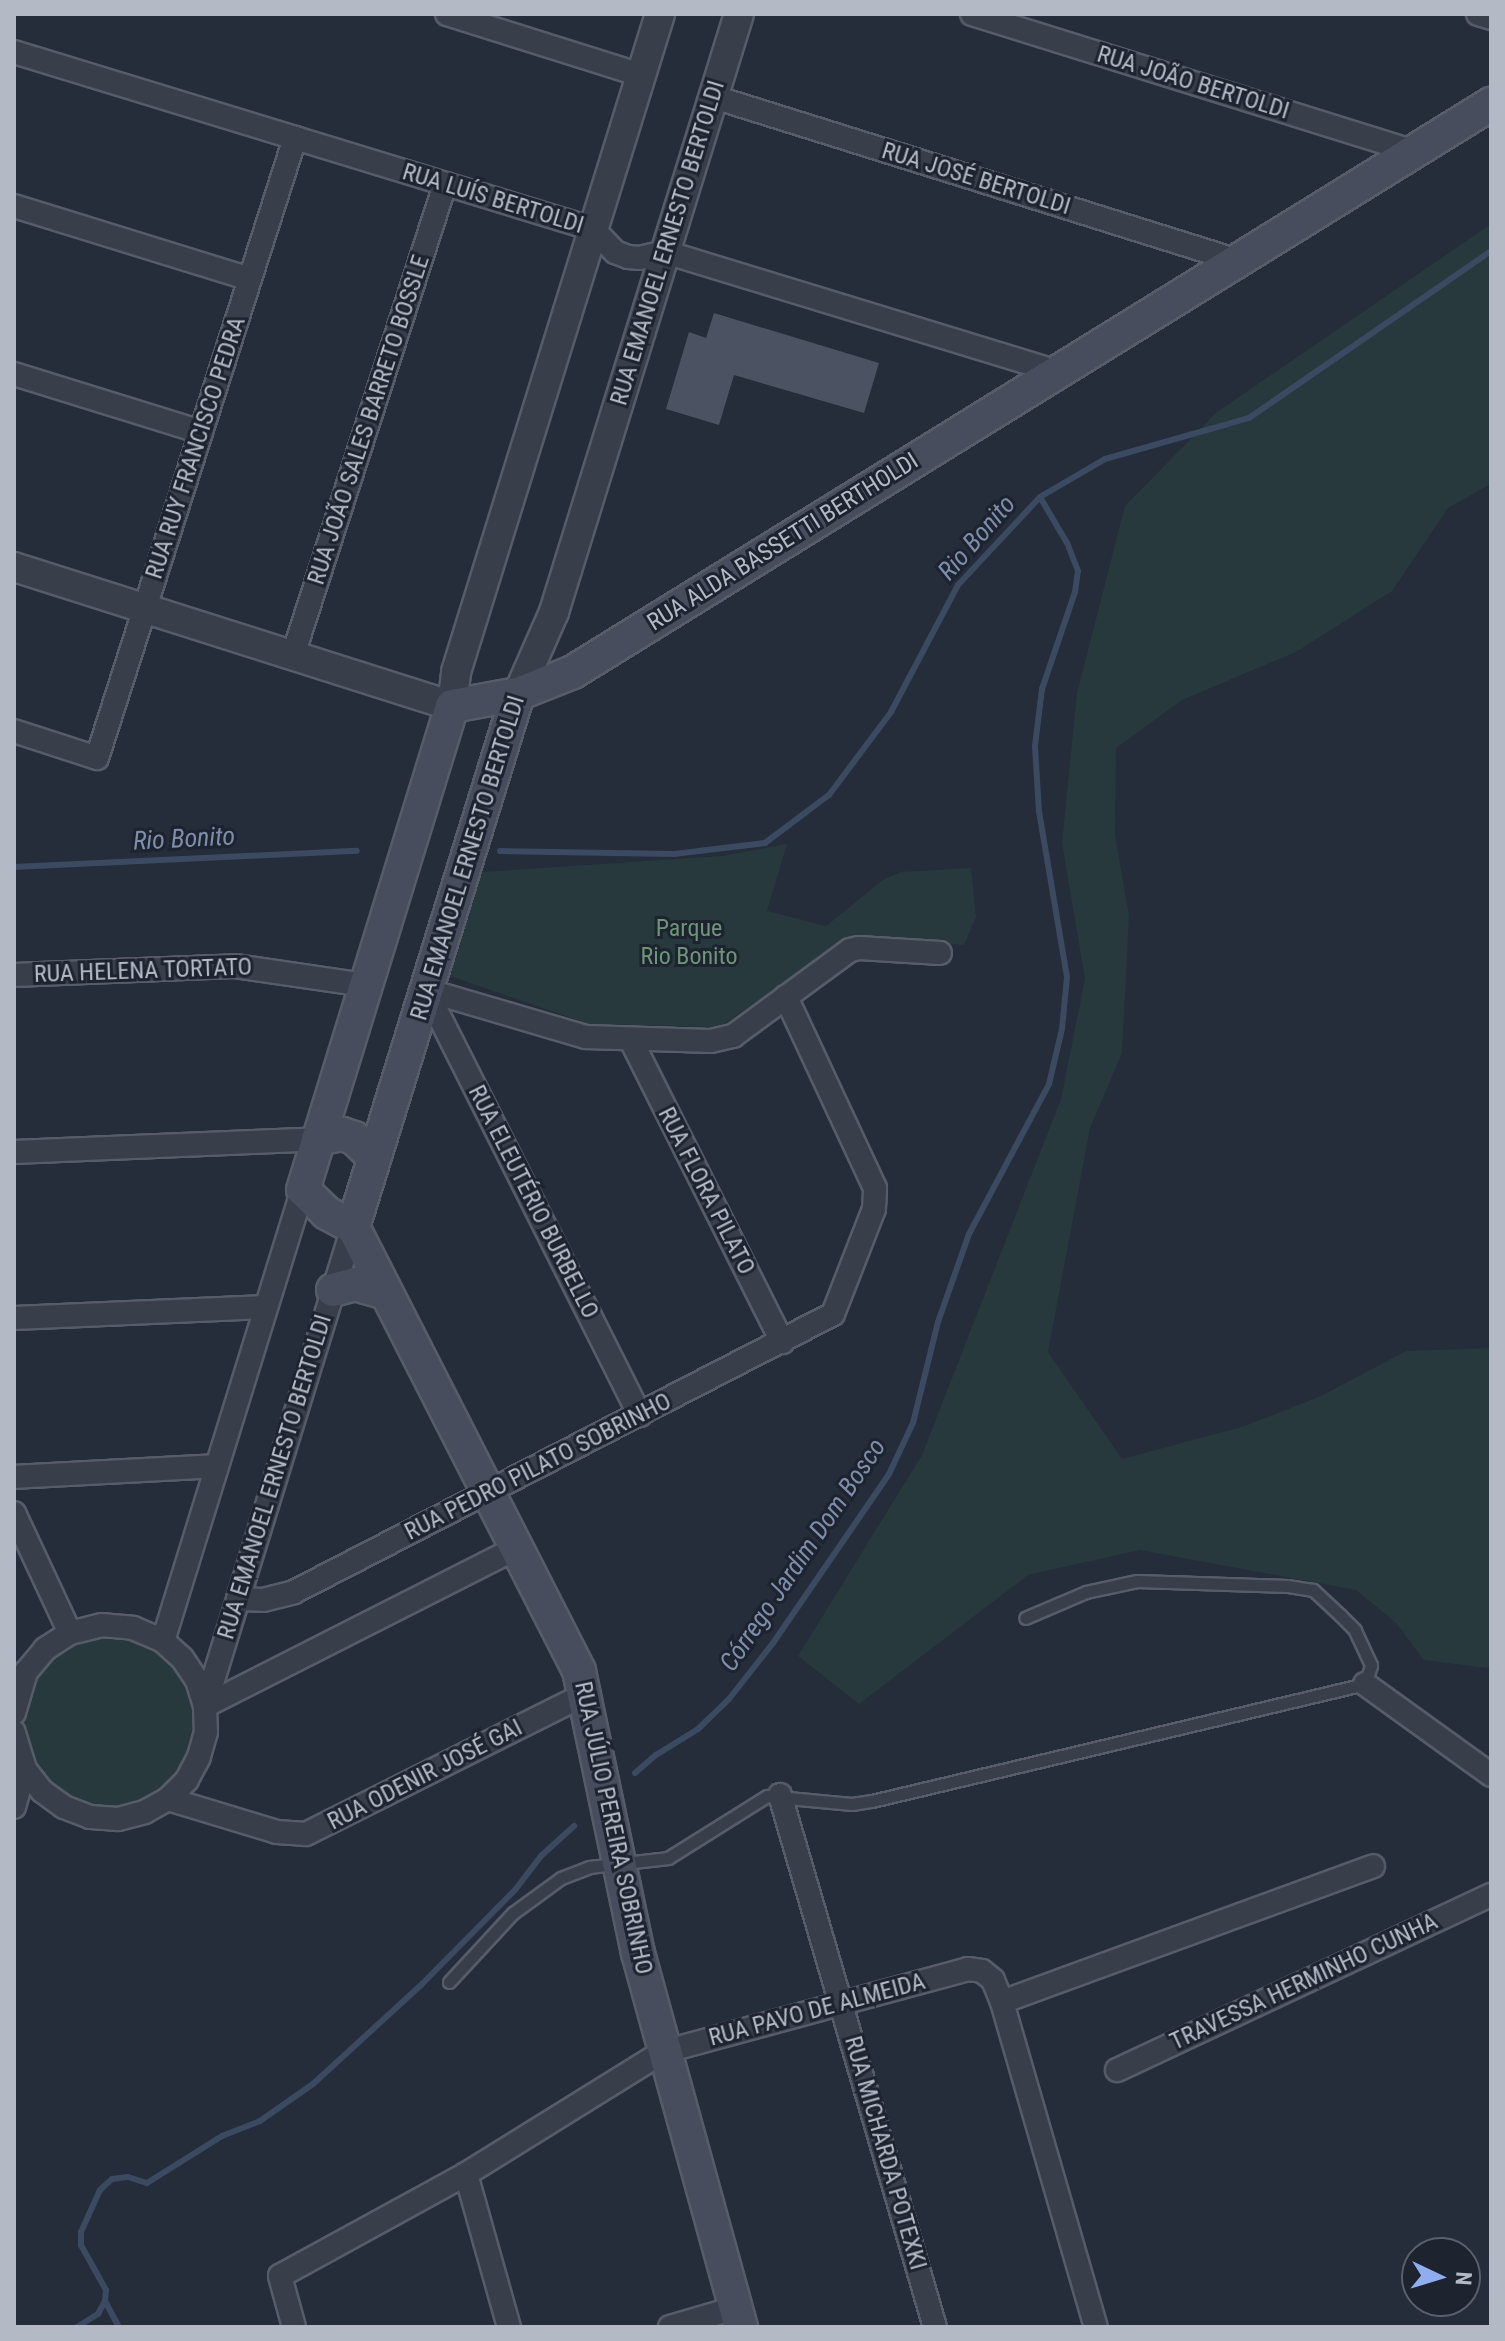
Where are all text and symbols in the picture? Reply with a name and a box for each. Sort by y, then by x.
street label: RUA JOÃO BERTOLDI [1094,40,1292,126]
street label: RUA EMANOEL ERNESTO BERTOLDI [605,77,731,409]
street label: RUA JOSÉ BERTOLDI [878,137,1074,221]
street label: RUA LUÍS BERTOLDI [399,158,587,240]
street label: RUA JOÃO SALES BARRETO BOSSLE [302,252,436,588]
street label: RUA RUY FRANCISCO PEDRA [140,313,252,583]
street label: RUA ALDA BASSETTI BERTHOLDI [642,447,924,637]
water label: Rio Bonito [932,489,1022,587]
street label: RUA EMANOEL ERNESTO BERTOLDI [405,692,531,1024]
water label: Rio Bonito [132,821,236,857]
park label: Parque Rio Bonito [641,915,737,971]
street label: RUA HELENA TORTATO [33,953,253,989]
street label: RUA ELEUTÉRIO BURBELLO [462,1081,604,1323]
street label: RUA FLORA PILATO [651,1103,761,1279]
street label: RUA EMANOEL ERNESTO BERTOLDI [212,1311,338,1643]
street label: RUA PEDRO PILATO SOBRINHO [400,1387,676,1547]
water label: Córrego Jardim Dom Bosco [713,1433,893,1677]
street label: RUA JÚLIO PEREIRA SOBRINHO [568,1679,658,1977]
street label: RUA ODENIR JOSÉ GAI [323,1714,527,1836]
street label: TRAVESSA HERMINHO CUNHA [1166,1907,1442,2057]
street label: RUA PAVO DE ALMEIDA [706,1967,928,2053]
street label: RUA MICHARDA POTEXKI [838,2033,932,2273]
north arrow [1401,2237,1481,2317]
text: N [1451,2271,1476,2286]

